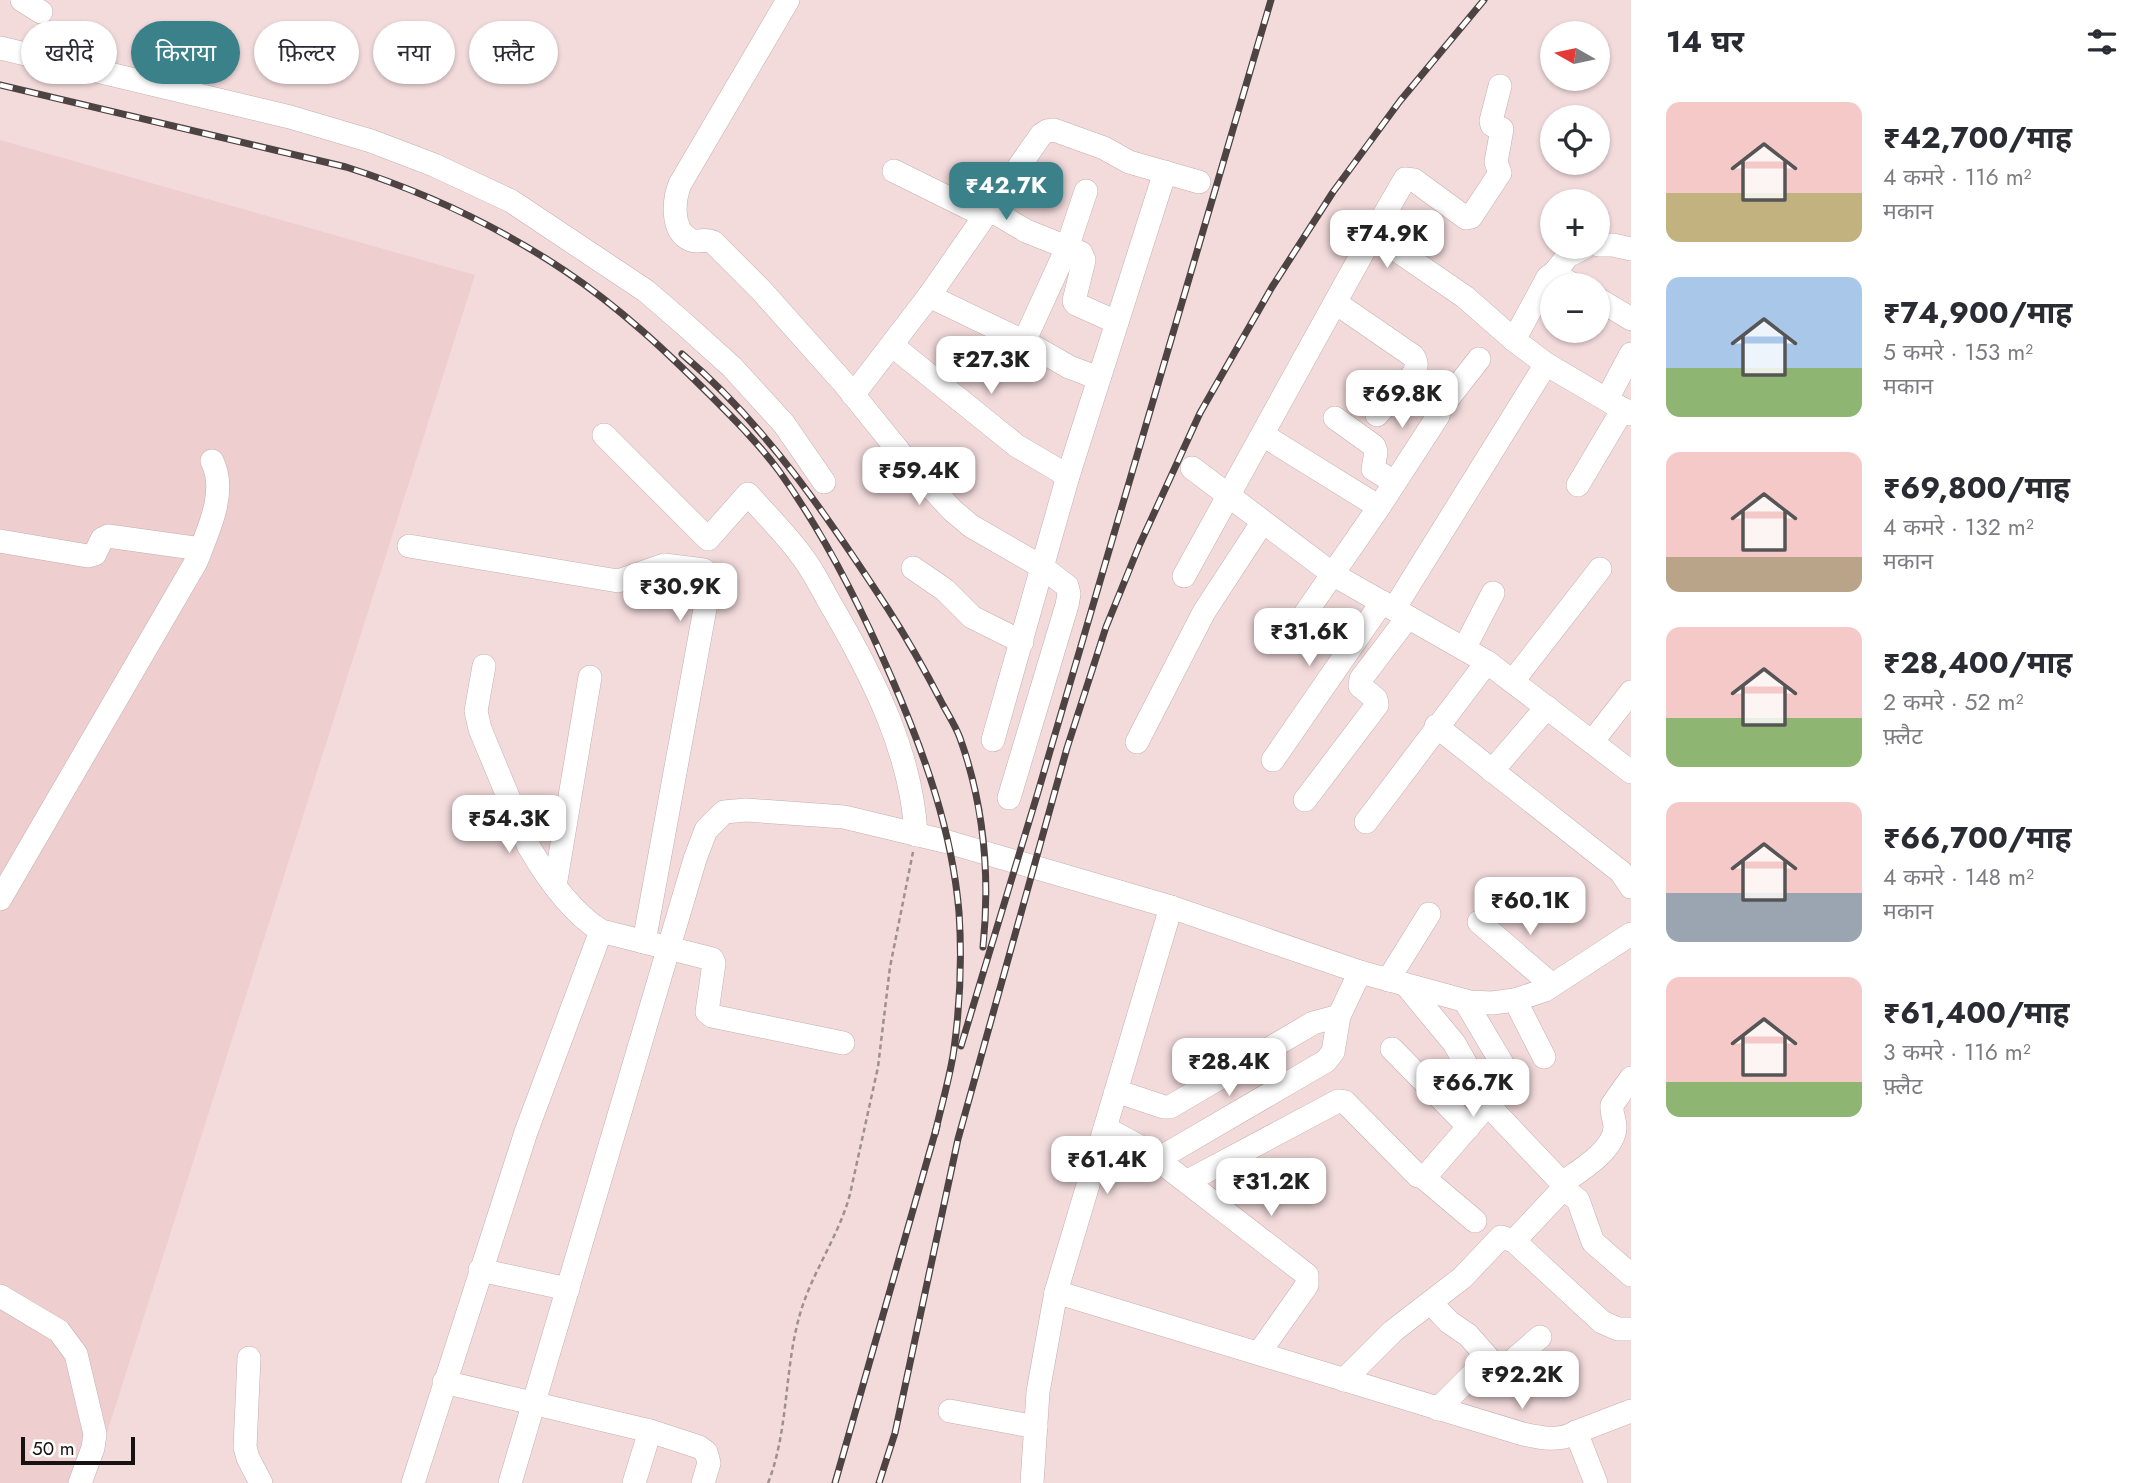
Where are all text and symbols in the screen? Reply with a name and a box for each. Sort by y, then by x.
text: 14 घर [1666,20,1744,63]
chip: खरीदें [21,21,117,84]
chip: किराया [131,21,240,84]
chip: फ़िल्टर [254,21,359,84]
chip: नया [373,21,455,84]
chip: फ़्लैट [469,21,558,84]
north arrow [1540,21,1610,91]
map controls [1540,21,1610,343]
icon: filters [2083,23,2121,61]
button: locate [1540,105,1610,175]
text: ₹42,700/माह [1883,116,2072,159]
icon: home [1722,130,1806,214]
text: 4 कमरे · 116 m² [1883,160,2032,194]
pin: ₹42.7K [949,162,1063,222]
text: ₹42.7K [965,168,1047,202]
button: + [1540,189,1610,259]
text: मकान [1883,194,1933,228]
pin: ₹74.9K [1330,210,1444,270]
text: ₹74.9K [1346,216,1428,250]
button: − [1540,273,1610,343]
text: ₹74,900/माह [1883,291,2072,334]
icon: home [1722,305,1806,389]
text: 5 कमरे · 153 m² [1883,335,2033,369]
pin: ₹27.3K [934,336,1048,396]
text: ₹27.3K [952,342,1030,376]
text: मकान [1883,369,1933,403]
pin: ₹69.8K [1345,370,1459,430]
text: ₹69.8K [1362,376,1442,410]
pin: ₹59.4K [862,448,976,507]
text: ₹59.4K [878,453,960,487]
text: ₹69,800/माह [1883,466,2070,509]
icon: home [1722,480,1806,564]
text: 4 कमरे · 132 m² [1883,510,2034,544]
text: मकान [1883,544,1933,578]
pin: ₹30.9K [623,564,737,623]
text: ₹30.9K [639,569,721,603]
pin: ₹31.6K [1252,608,1366,668]
text: ₹31.6K [1270,614,1348,648]
text: ₹28,400/माह [1883,641,2072,684]
icon: home [1722,655,1806,739]
text: 2 कमरे · 52 m² [1883,685,2023,719]
text: फ़्लैट [1883,719,1923,753]
pin: ₹54.3K [452,796,566,855]
text: ₹54.3K [468,801,550,835]
text: ₹66,700/माह [1883,816,2071,859]
icon: home [1722,830,1806,914]
text: 4 कमरे · 148 m² [1883,860,2034,894]
pin: ₹60.1K [1473,878,1587,937]
text: ₹60.1K [1491,883,1569,917]
text: मकान [1883,894,1933,928]
text: ₹61,400/माह [1883,991,2069,1034]
icon: home [1722,1005,1806,1089]
text: 3 कमरे · 116 m² [1883,1035,2031,1069]
pin: ₹28.4K [1172,1038,1286,1098]
text: ₹28.4K [1188,1044,1270,1078]
pin: ₹66.7K [1416,1060,1530,1119]
text: ₹66.7K [1432,1065,1514,1099]
text: फ़्लैट [1883,1069,1923,1103]
pin: ₹61.4K [1050,1136,1164,1196]
text: ₹61.4K [1067,1142,1147,1176]
pin: ₹31.2K [1214,1158,1328,1218]
text: ₹31.2K [1232,1164,1310,1198]
pin: ₹92.2K [1465,1352,1579,1411]
text: ₹92.2K [1481,1357,1563,1391]
scale bar [21,1434,135,1466]
text: 50 m [32,1435,75,1462]

